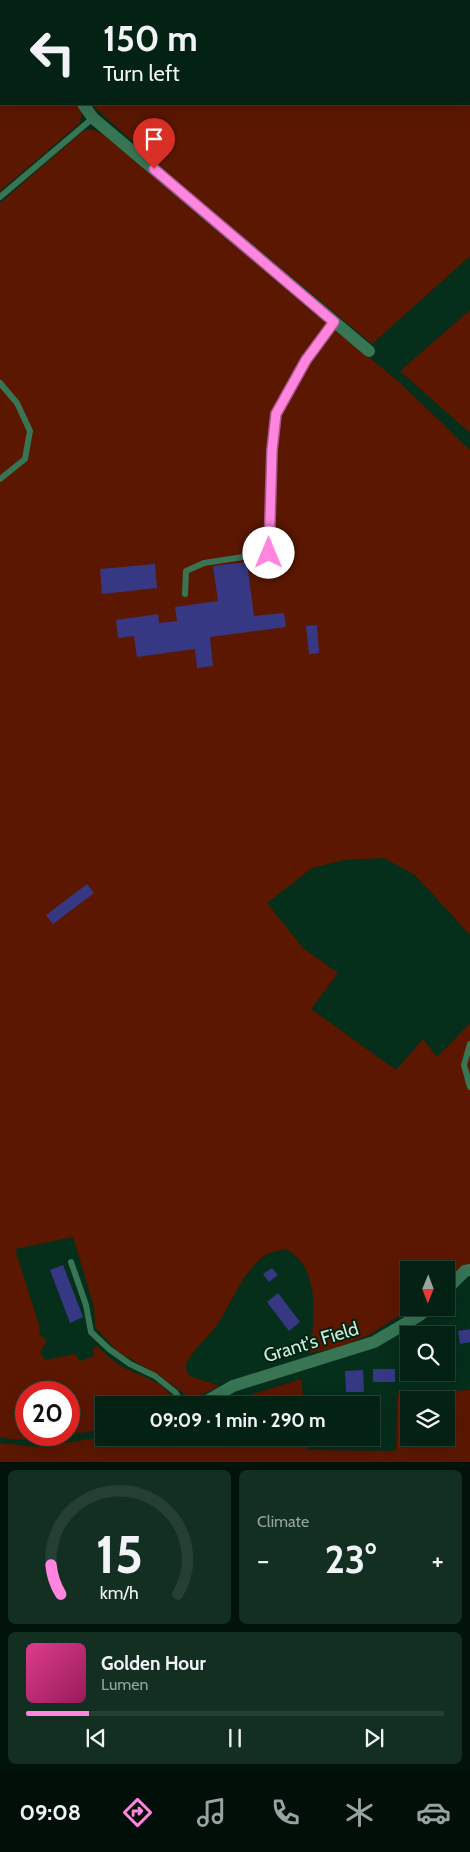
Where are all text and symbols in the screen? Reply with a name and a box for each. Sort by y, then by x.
text: 150 m [103,17,198,60]
icon: left [20,20,85,85]
text: Turn left [103,60,180,87]
pin [133,118,175,169]
icon: arrive [140,125,168,153]
position arrow [242,526,294,578]
north arrow [400,1261,455,1316]
map controls [400,1261,455,1446]
street label: Grant's Field [261,1317,361,1367]
button: search [400,1326,455,1381]
speed limit sign: 20 [15,1381,80,1446]
button: layers [400,1391,455,1446]
text: 09:09 · 1 min · 290 m [149,1409,326,1432]
text: Climate [257,1512,309,1531]
text: 15 [96,1523,143,1586]
text: 23° [325,1536,376,1583]
text: − [257,1543,269,1577]
text: + [432,1543,444,1577]
text: km/h [100,1582,139,1603]
text: Golden Hour [101,1652,206,1675]
text: Lumen [101,1675,148,1694]
icon: previous [82,1724,110,1752]
icon: pause [221,1724,249,1752]
icon: next [360,1724,388,1752]
icon: directions [120,1795,155,1830]
icon: music [194,1795,229,1830]
icon: phone [268,1795,303,1830]
icon: climate [342,1795,377,1830]
icon: car [416,1795,451,1830]
text: 09:08 [19,1799,81,1826]

